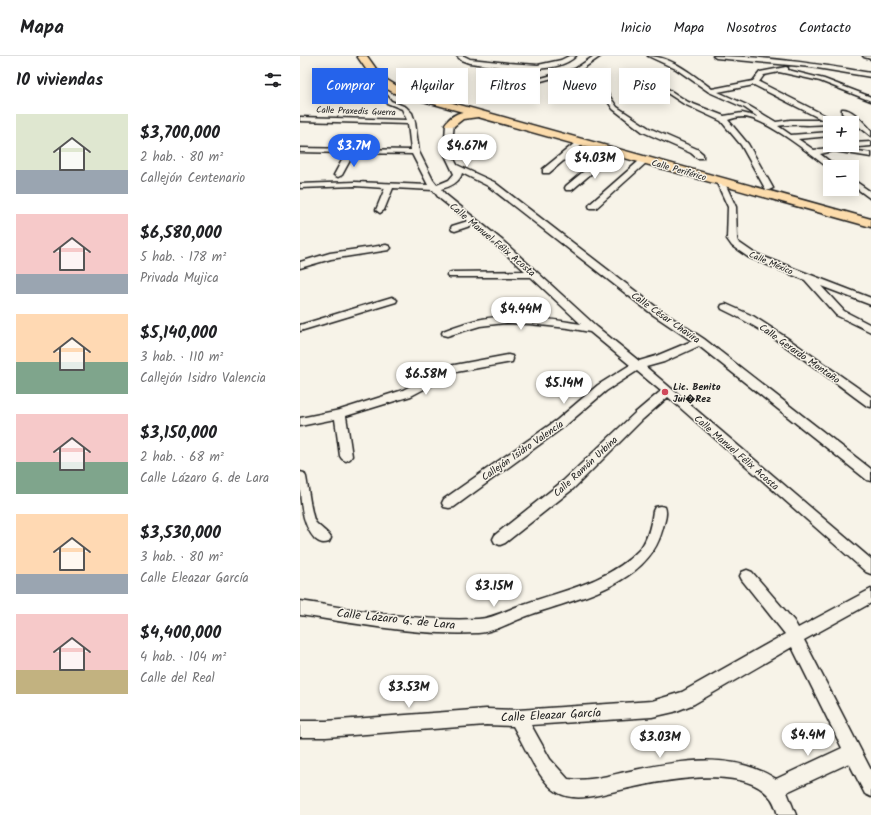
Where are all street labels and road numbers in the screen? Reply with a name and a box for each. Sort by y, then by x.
street label: Calle Praxedis Guerra [316,103,396,120]
street label: Calle Periférico [650,156,708,185]
street label: Calle Manuel Félix Acosta [446,199,539,281]
street label: Calle México [746,247,795,280]
street label: Calle César Chavira [628,288,704,348]
street label: Calle Gerardo Montaño [756,320,844,388]
street label: Calle Manuel Félix Acosta [690,411,783,495]
street label: Callejón Isidro Valencia [478,416,567,485]
street label: Calle Ramón Urbina [550,432,622,501]
street label: Calle Lázaro G. de Lara [336,604,457,635]
street label: Calle Eleazar García [500,703,602,728]

